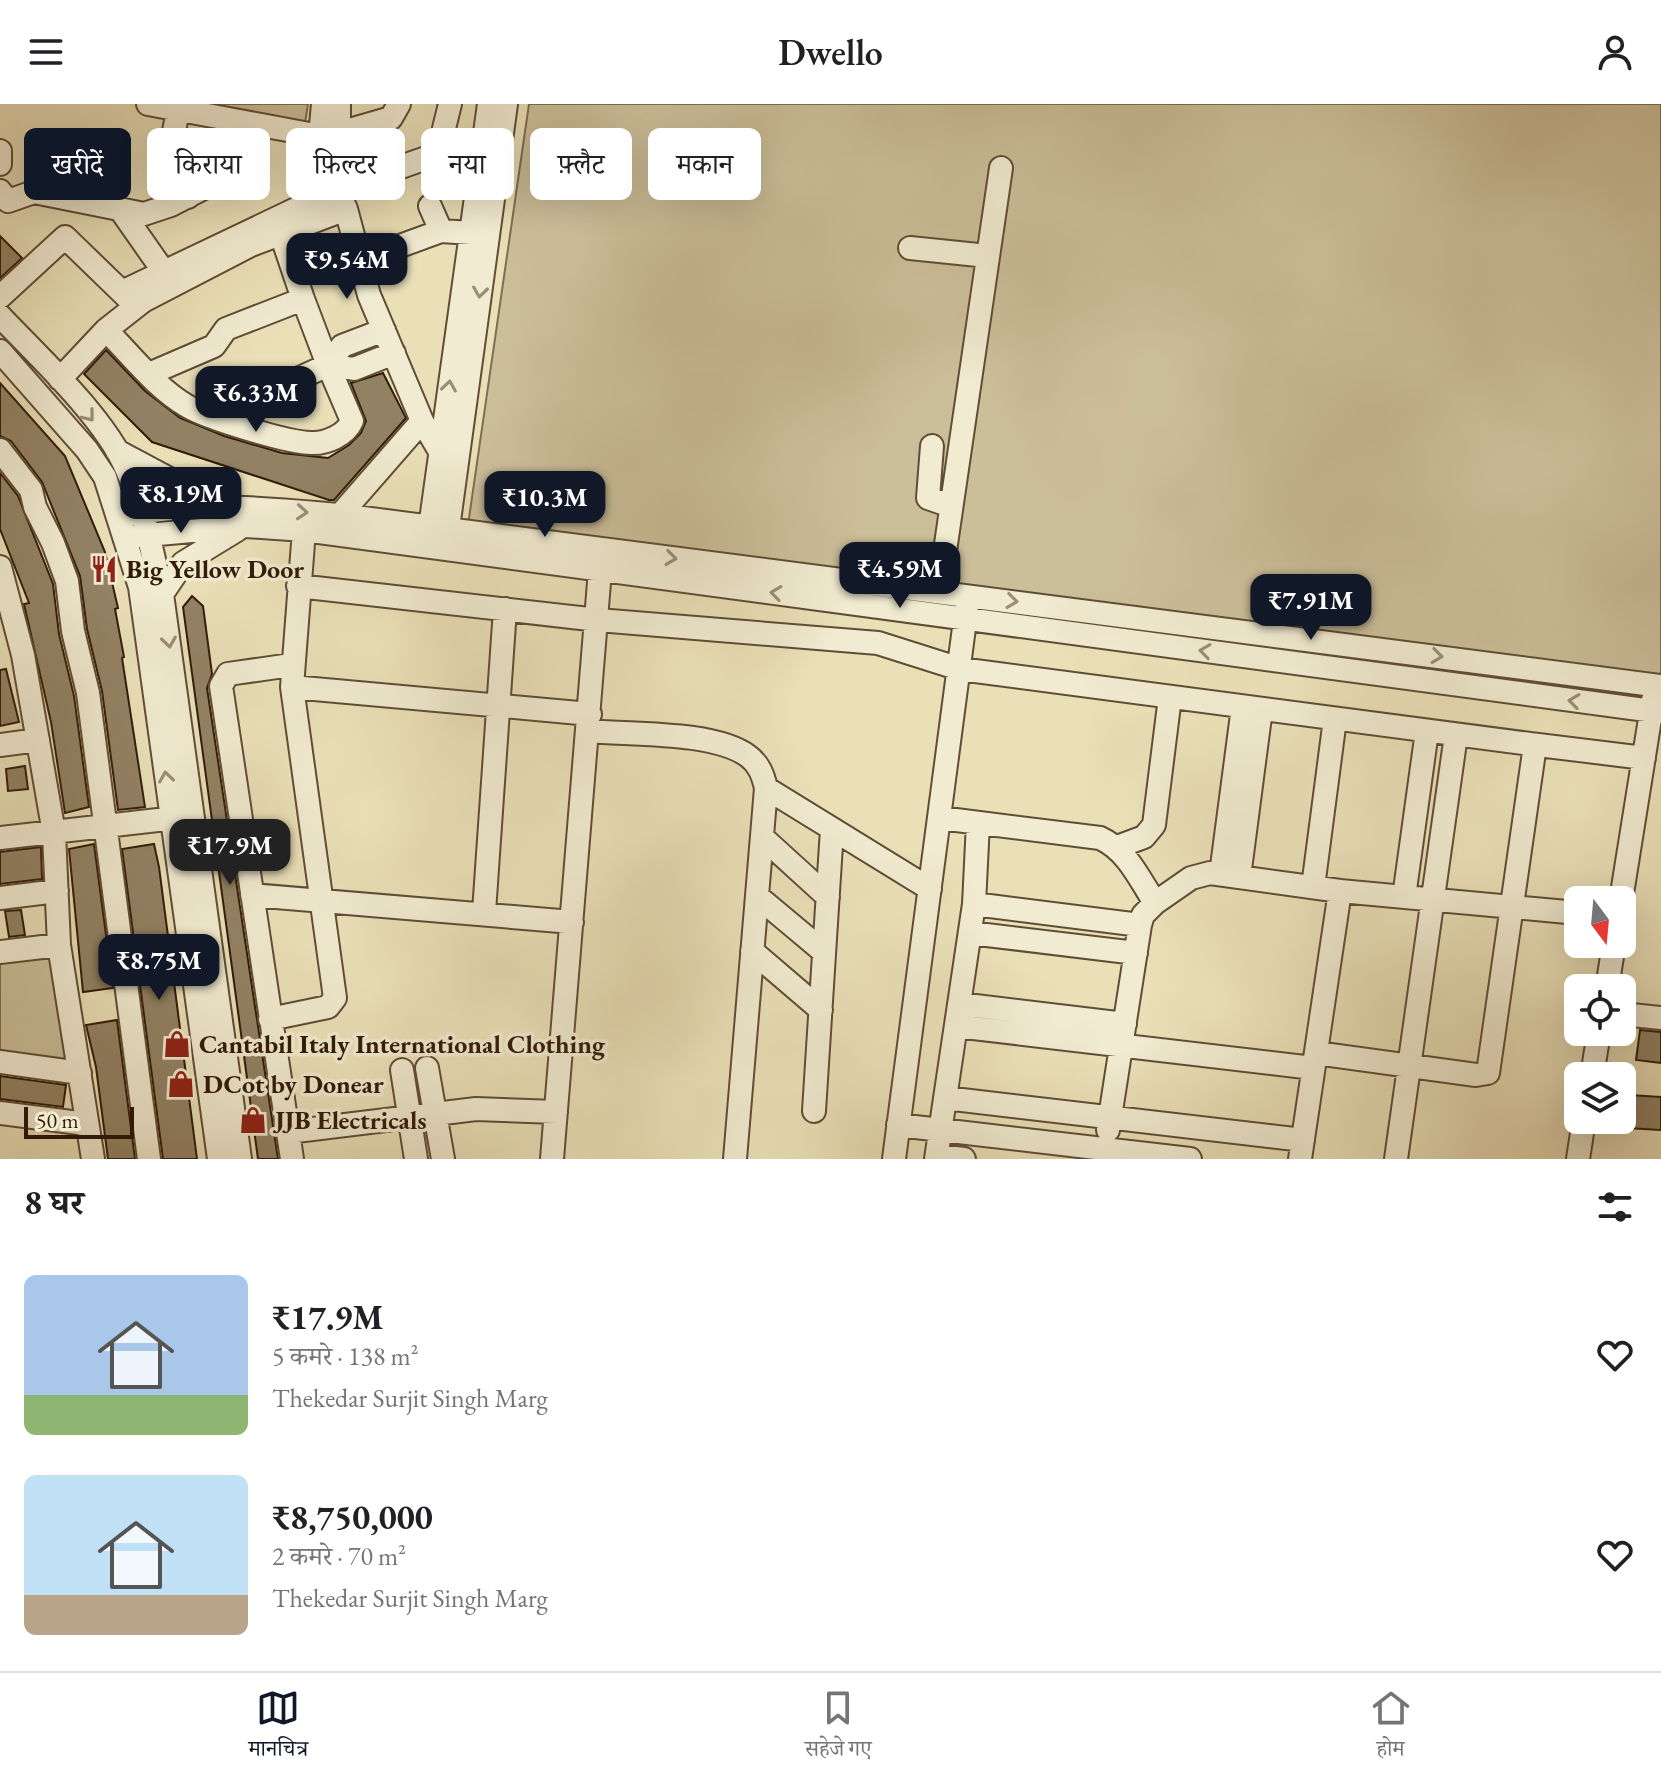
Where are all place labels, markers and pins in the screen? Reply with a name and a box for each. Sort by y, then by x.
pin: ₹9.54M [282,233,412,301]
pin: ₹6.33M [191,366,321,434]
pin: ₹8.19M [116,467,246,535]
pin: ₹10.3M [480,471,610,539]
pin: ₹4.59M [835,542,965,610]
place label: Big Yellow Door [126,552,304,586]
restaurant icon: Big Yellow Door [89,554,119,584]
pin: ₹7.91M [1246,574,1376,642]
pin: ₹17.9M [165,819,295,887]
pin: ₹8.75M [94,934,224,1002]
place label: Cantabil Italy International Clothing [199,1027,606,1061]
shop icon: Cantabil Italy International Clothing [162,1029,192,1059]
place label: DCot by Donear [203,1067,384,1101]
shop icon: DCot by Donear [166,1069,196,1099]
place label: JJB Electricals [272,1103,427,1137]
shop icon: JJB Electricals [238,1105,268,1135]

